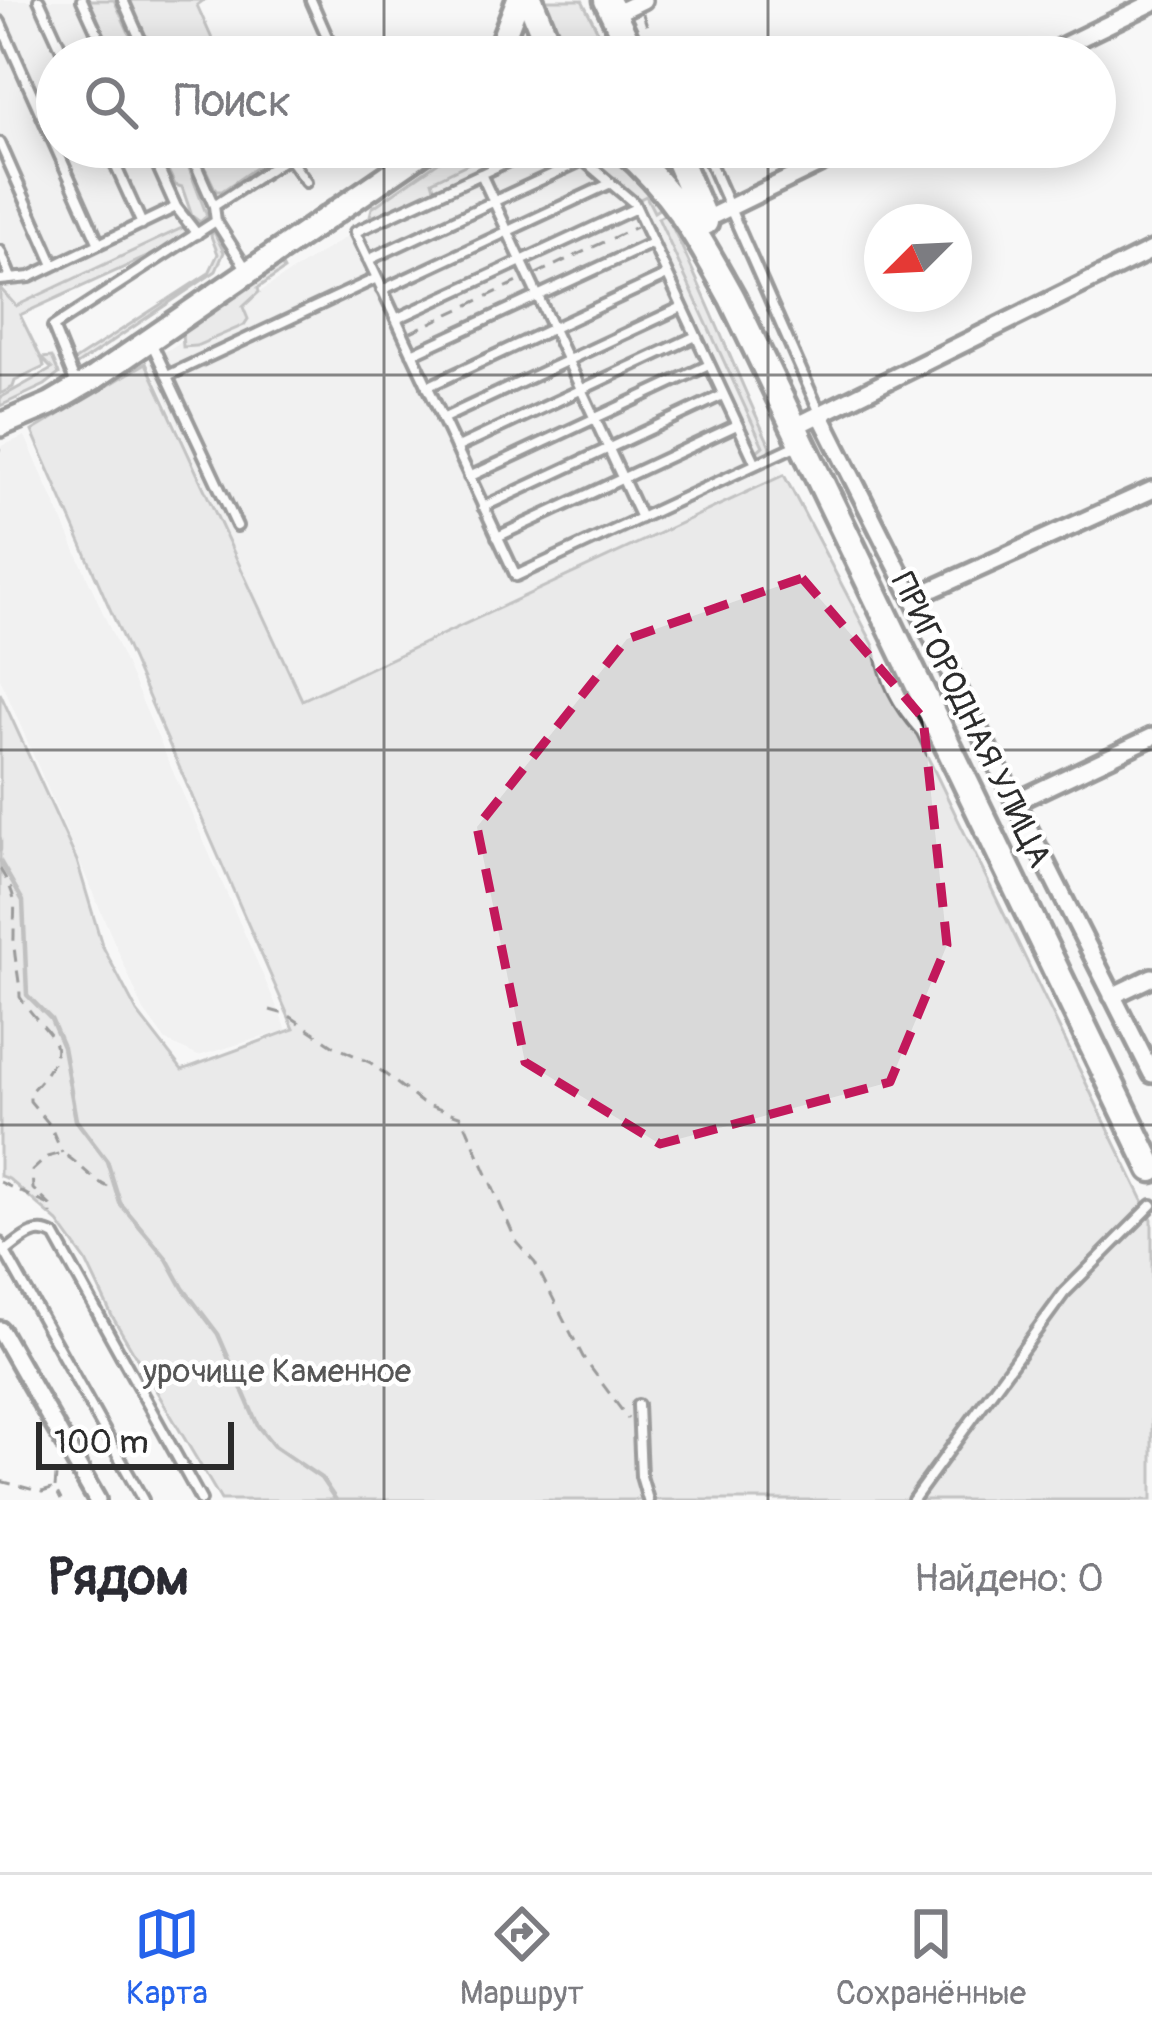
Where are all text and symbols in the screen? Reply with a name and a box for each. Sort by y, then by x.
search box [36,36,1116,168]
icon: search [78,69,144,135]
text: Поиск [174,74,291,130]
north arrow [864,204,972,312]
street label: ПРИГОРОДНАЯ УЛИЦА [882,566,1060,874]
park label: урочище Каменное [142,1351,411,1392]
scale bar [36,1416,234,1469]
text: 100 m [54,1422,148,1463]
text: Рядом [48,1546,189,1610]
text: Найдено: 0 [914,1554,1104,1603]
tab: Карта [126,1901,208,2014]
tab: Маршрут [460,1901,584,2014]
tab: Сохранённые [836,1901,1026,2014]

